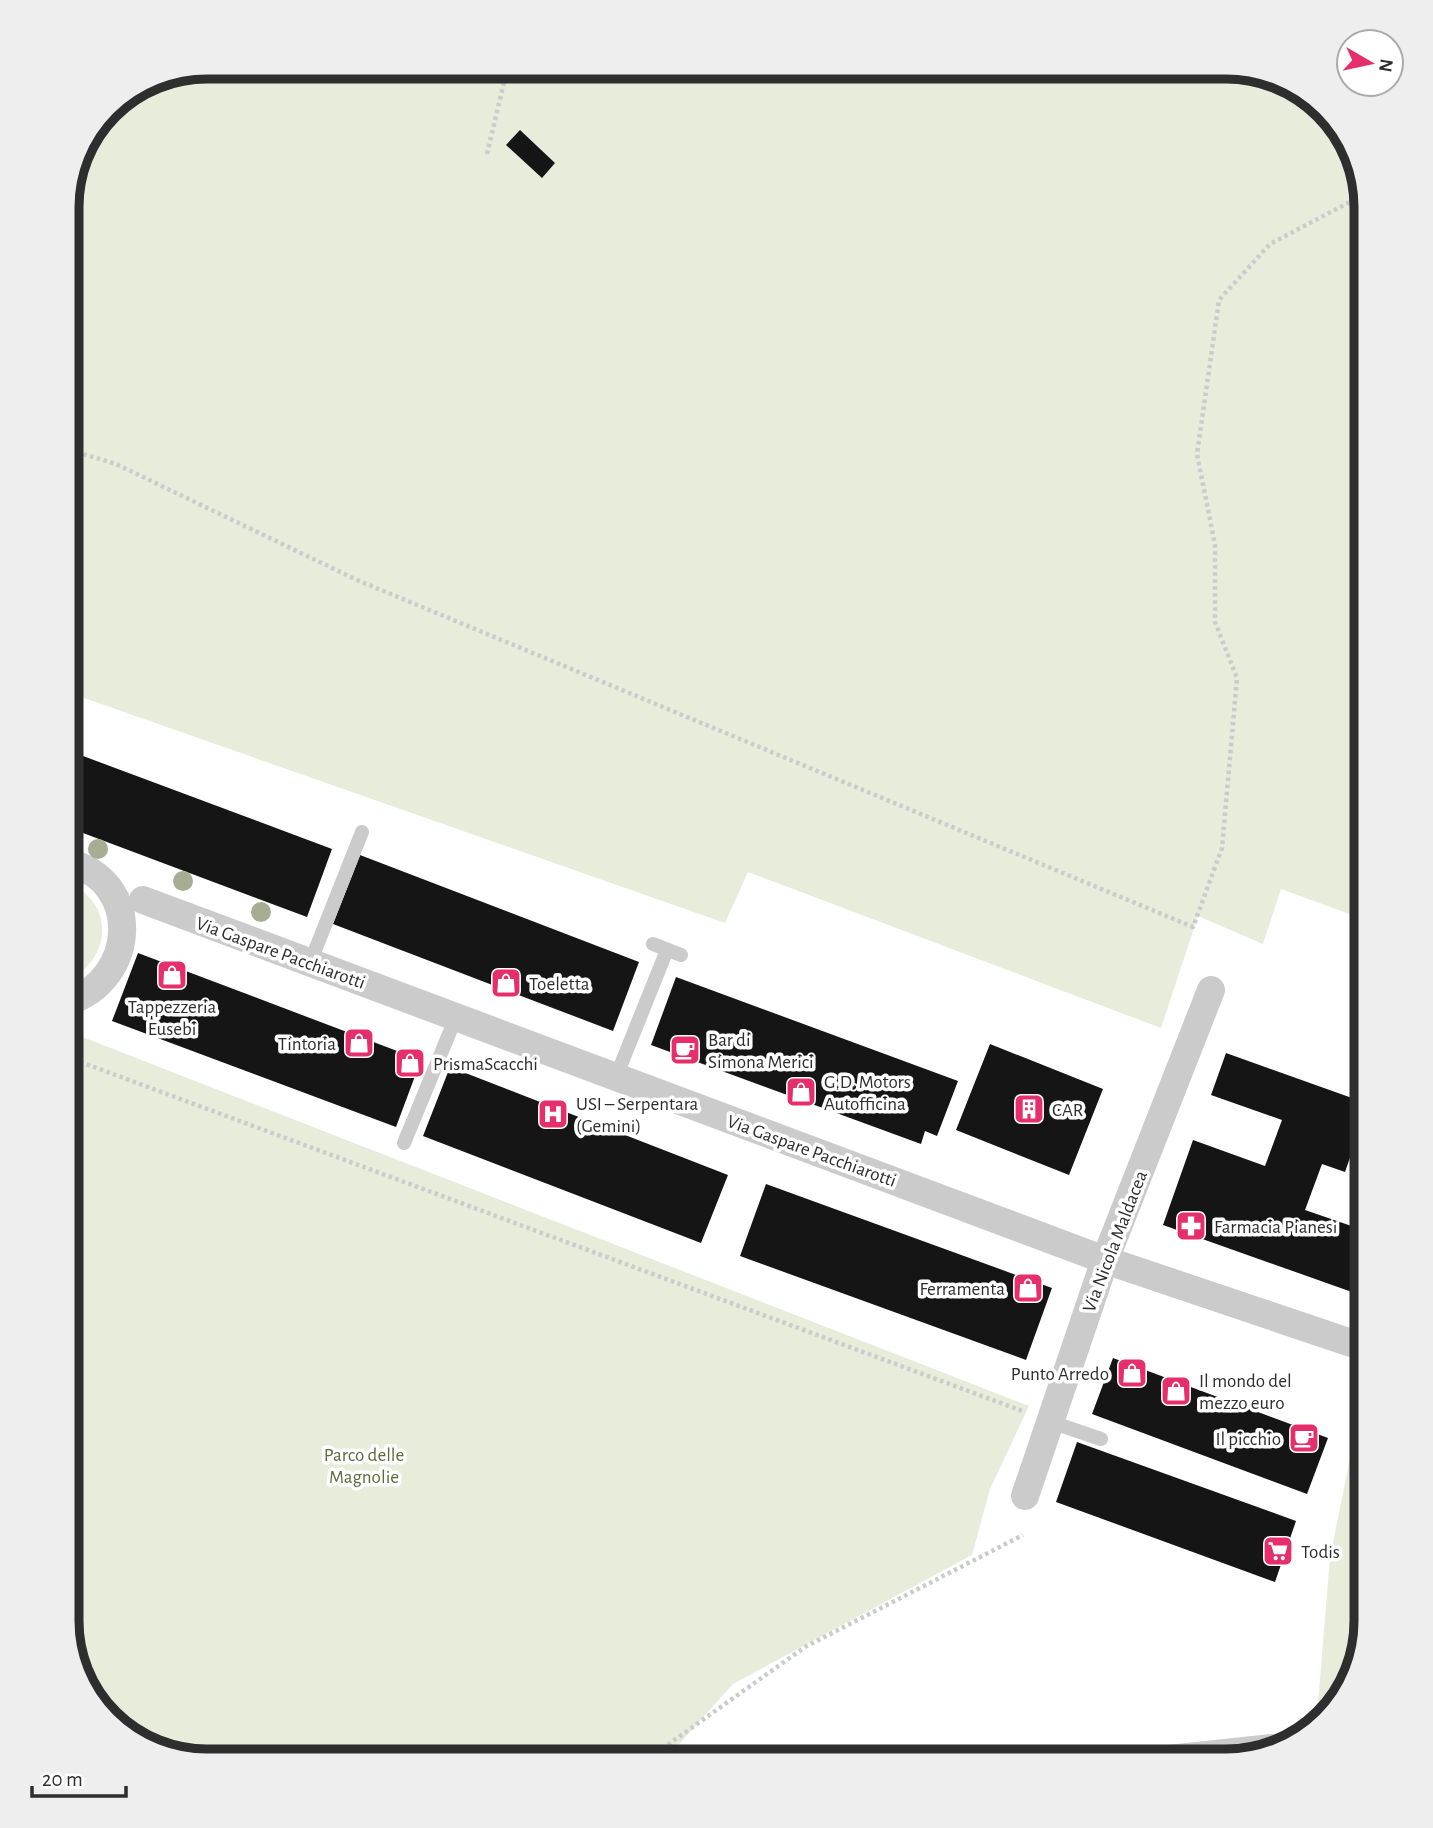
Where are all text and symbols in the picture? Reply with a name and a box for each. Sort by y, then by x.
north arrow [1335,28,1405,98]
text: N [1375,57,1396,73]
street label: Via Gaspare Pacchiarotti [193,914,368,993]
shop icon: Tappezzeria Eusebi [155,958,189,992]
shop icon: Toeletta [489,966,523,1000]
place label: Toeletta [529,975,590,994]
place label: Tappezzeria Eusebi [128,998,217,1039]
shop icon: Tintoria [342,1026,376,1060]
place label: Bar di Simona Merici [708,1031,814,1072]
cafe icon: Bar di Simona Merici [668,1033,702,1067]
place label: Tintoria [278,1035,336,1054]
shop icon: PrismaScacchi [393,1046,427,1080]
place label: PrismaScacchi [433,1055,538,1074]
place label: G.D. Motors Autofficina [824,1073,911,1114]
shop icon: G.D. Motors Autofficina [784,1075,818,1109]
building icon: CAR [1012,1092,1046,1126]
place label: USI – Serpentara (Gemini) [576,1095,699,1136]
hospital icon: USI – Serpentara (Gemini) [536,1097,570,1131]
place label: CAR [1052,1101,1083,1120]
street label: Via Gaspare Pacchiarotti [724,1112,899,1191]
street label: Via Nicola Maldacea [1080,1168,1151,1315]
pharmacy icon: Farmacia Pianesi [1174,1209,1208,1243]
place label: Farmacia Pianesi [1214,1218,1337,1237]
shop icon: Ferramenta [1011,1271,1045,1305]
place label: Ferramenta [919,1280,1005,1299]
shop icon: Punto Arredo [1115,1356,1149,1390]
place label: Punto Arredo [1011,1365,1109,1384]
place label: Il mondo del mezzo euro [1199,1372,1292,1413]
shop icon: Il mondo del mezzo euro [1159,1374,1193,1408]
cafe icon: Il picchio [1287,1421,1321,1455]
place label: Il picchio [1215,1430,1281,1449]
park label: Parco delle Magnolie [324,1446,404,1487]
supermarket icon: Todis [1261,1534,1295,1568]
place label: Todis [1301,1543,1340,1562]
scale bar [32,1755,126,1799]
text: 20 m [42,1769,83,1790]

